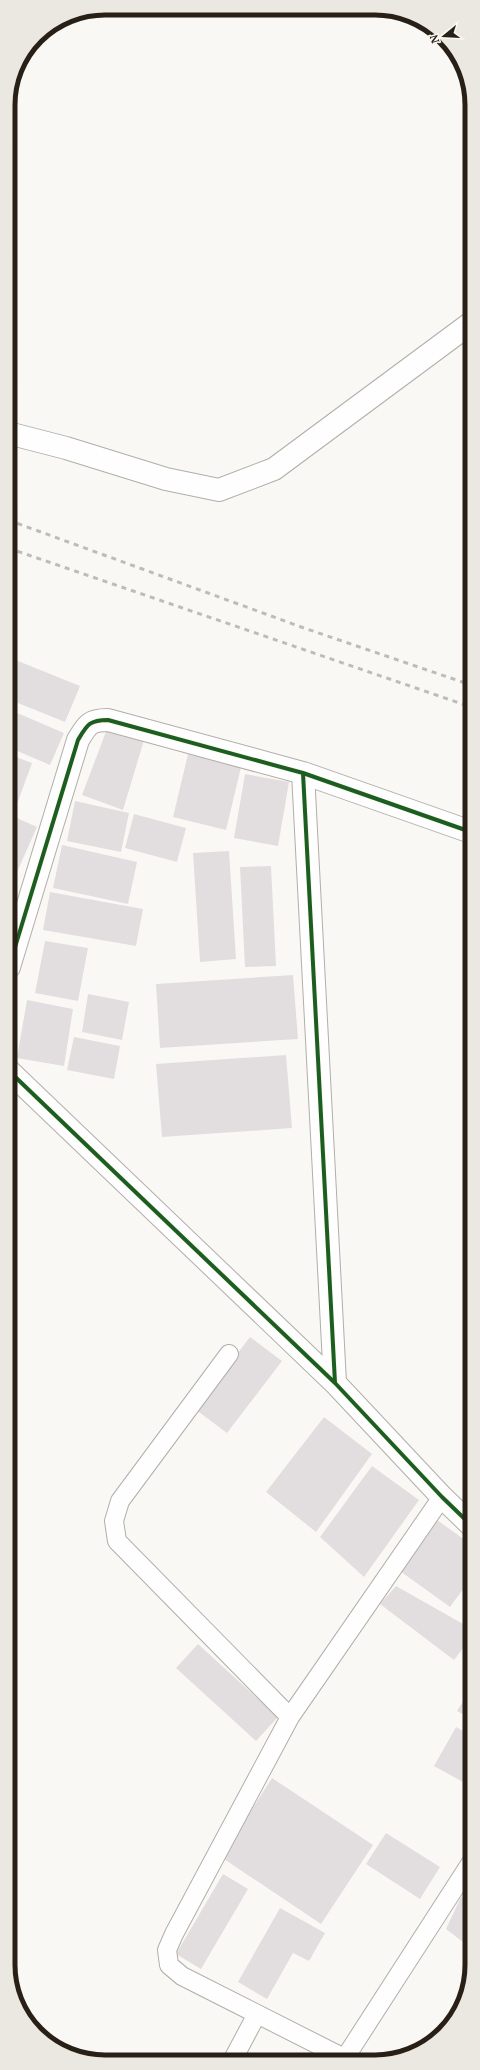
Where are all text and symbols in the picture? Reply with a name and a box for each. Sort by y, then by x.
north arrow [424,16,464,56]
text: N [426,32,442,45]

